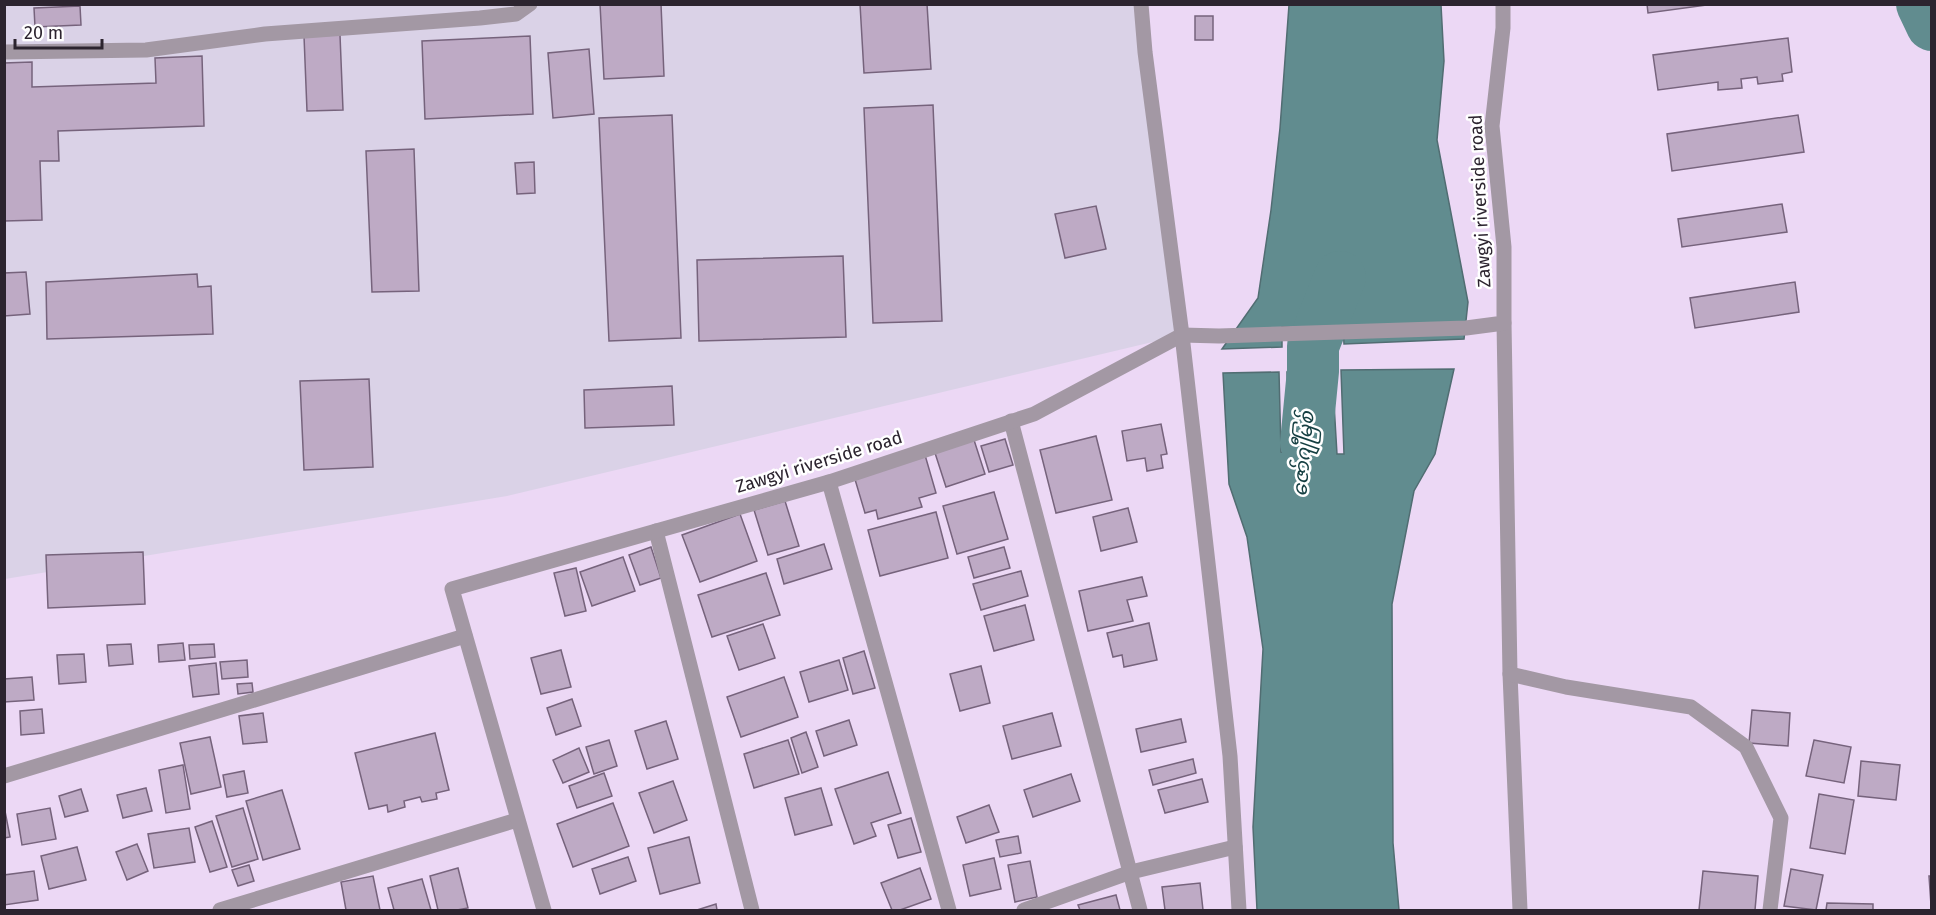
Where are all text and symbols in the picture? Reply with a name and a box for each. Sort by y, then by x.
scale bar [15,12,102,50]
text: 20 m [24,22,63,44]
street label: Zawgyi riverside road [1464,114,1496,288]
water label: ဇော်ဂျီမြစ် [1285,409,1324,498]
street label: Zawgyi riverside road [733,426,905,498]

